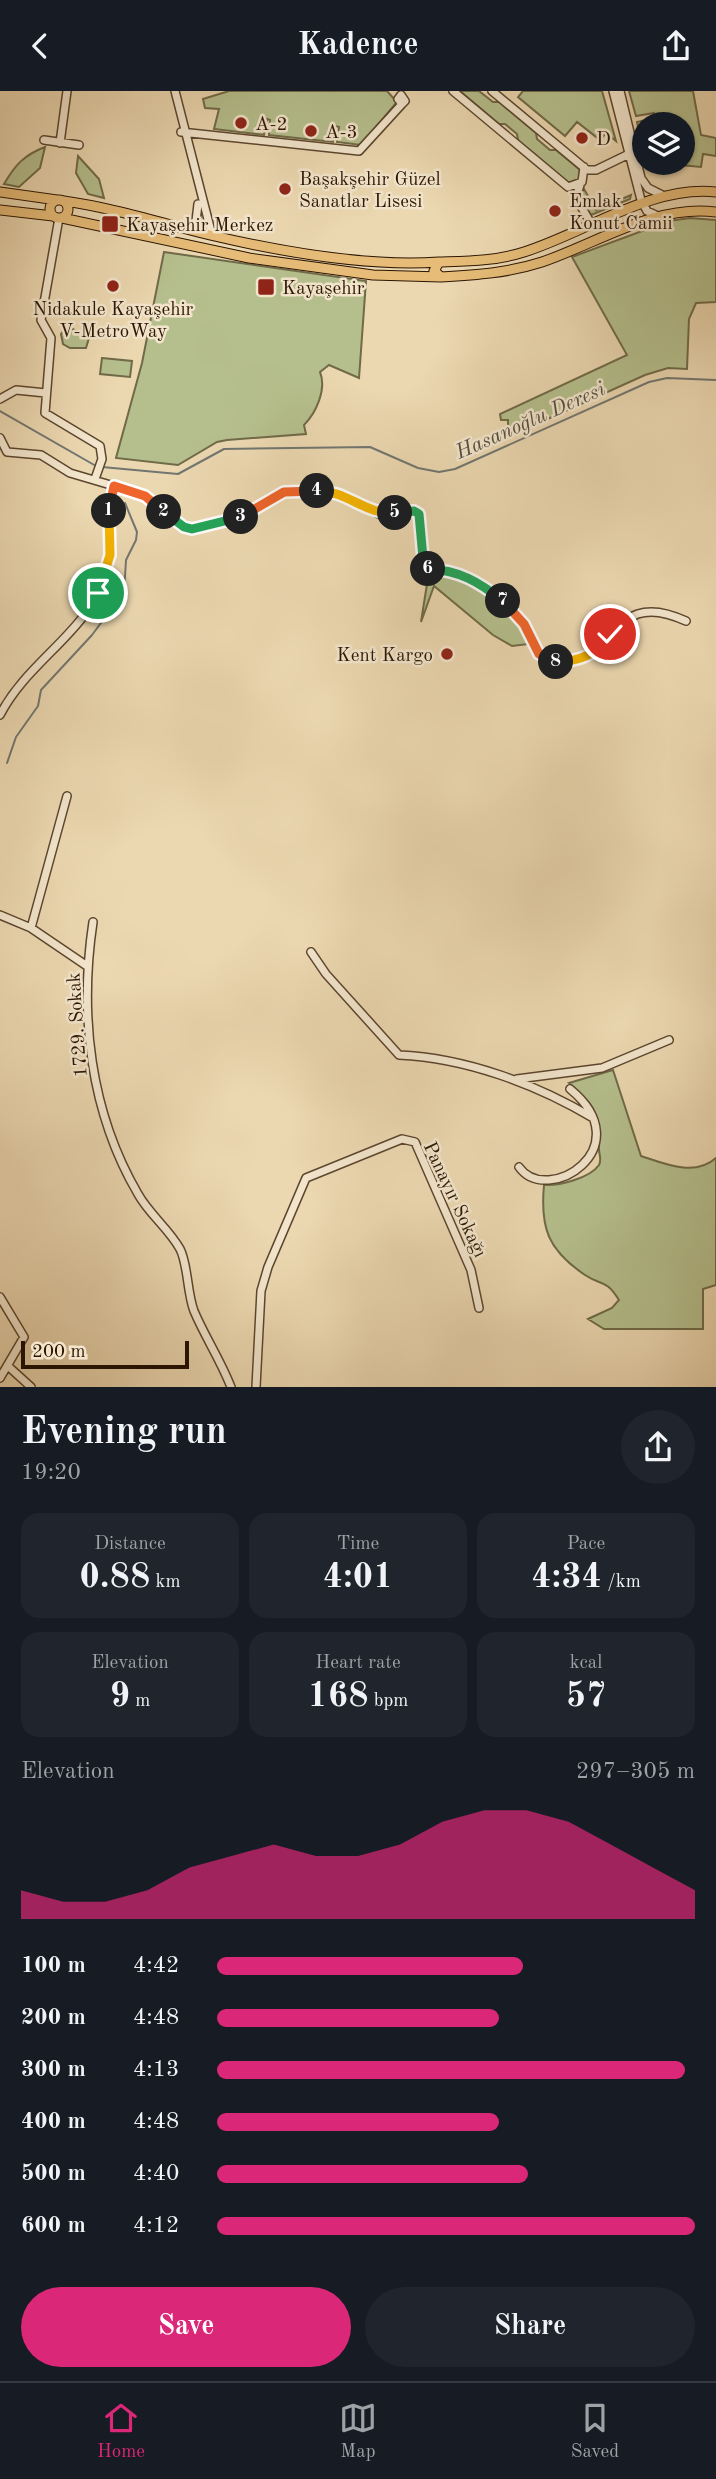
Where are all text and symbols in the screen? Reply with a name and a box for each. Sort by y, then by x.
icon: back [21,27,59,65]
icon: share [657,27,695,65]
text: Kadence [297,30,419,62]
map controls [632,112,695,175]
button: layers [632,112,695,175]
marker: A-2 [233,115,249,131]
place label: A-2 [255,116,288,135]
marker: A-3 [303,123,319,139]
place label: A-3 [325,124,358,143]
marker: D [574,130,590,146]
place label: D [596,131,611,150]
place label: Başakşehir Güzel Sanatlar Lisesi [299,171,441,212]
marker: Başakşehir Güzel Sanatlar Lisesi [277,181,293,197]
place label: Emlak Konut Camii [569,193,673,234]
marker: Emlak Konut Camii [547,203,563,219]
marker: Kayaşehir Merkez [100,214,120,234]
place label: Kayaşehir Merkez [126,217,273,236]
marker: Kayaşehir [256,277,276,297]
marker: Nidakule Kayaşehir V-MetroWay [105,278,121,294]
place label: Kayaşehir [282,280,365,299]
place label: Nidakule Kayaşehir V-MetroWay [33,301,194,342]
water label: Hasanoğlu Deresi [452,379,609,464]
pin: 4 [300,473,334,509]
text: 4 [311,481,322,500]
pin: 1 [92,493,126,529]
pin: 2 [146,495,182,529]
pin: 5 [378,495,412,531]
pin: 3 [224,499,258,535]
text: 1 [103,501,114,520]
text: 2 [158,502,169,521]
text: 5 [389,503,400,522]
text: 3 [235,507,246,526]
pin: 6 [410,552,446,587]
text: 6 [422,559,433,578]
pin [68,563,128,623]
icon: arrive [79,574,117,612]
pin: 7 [486,583,520,619]
text: 7 [497,591,508,610]
pin [580,604,640,664]
icon: check [591,615,629,653]
pin: 8 [538,645,574,679]
marker: Kent Kargo [439,646,455,662]
place label: Kent Kargo [336,647,433,666]
text: 8 [550,652,561,671]
street label: 1729. Sokak [65,972,92,1078]
street label: Panayır Sokağı [419,1139,489,1261]
scale bar [21,1338,189,1370]
text: 200 m [32,1343,85,1362]
button: share [621,1410,695,1484]
text: Evening run [21,1414,227,1452]
text: 19:20 [21,1461,81,1484]
text: Distance [94,1535,166,1554]
text: Time [337,1535,379,1554]
text: Pace [567,1535,605,1554]
text: 0.88 [80,1560,150,1595]
text: 4:01 [323,1560,393,1595]
text: 4:34 [531,1560,602,1595]
text: km [150,1573,181,1592]
text: /km [602,1573,641,1592]
text: Elevation [91,1654,169,1673]
text: Heart rate [315,1654,401,1673]
text: kcal [570,1654,602,1673]
text: 9 [110,1679,130,1714]
text: 168 [308,1679,368,1714]
text: 57 [566,1679,606,1714]
text: m [130,1692,150,1711]
text: bpm [368,1692,408,1711]
text: Elevation [21,1760,115,1783]
text: 297–305 m [576,1760,695,1783]
text: 100 m [21,1954,86,1977]
text: 4:42 [133,1954,179,1977]
text: 200 m [21,2006,86,2029]
text: 4:48 [133,2006,179,2029]
text: 300 m [21,2058,86,2081]
text: 4:13 [133,2058,179,2081]
text: 400 m [21,2110,86,2133]
text: 4:48 [133,2110,179,2133]
text: 500 m [21,2162,86,2185]
text: 4:40 [133,2162,179,2185]
text: 600 m [21,2214,86,2237]
text: 4:12 [133,2214,179,2237]
button: Save [21,2287,351,2367]
button: Share [365,2287,695,2367]
tab: Home [97,2399,145,2464]
tab: Map [339,2399,377,2464]
tab: Saved [571,2399,619,2464]

